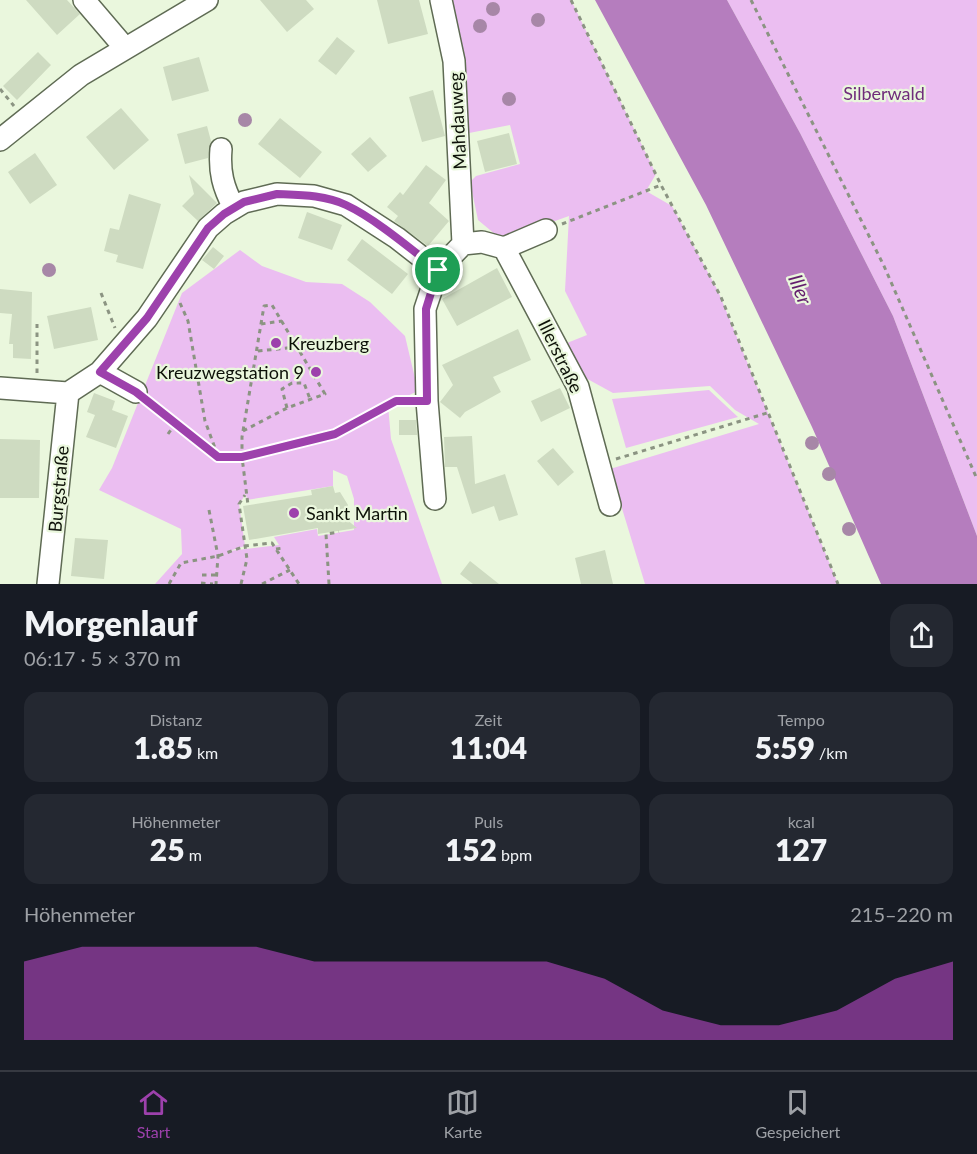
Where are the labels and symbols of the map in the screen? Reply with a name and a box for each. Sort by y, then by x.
street label: Mahdauweg [443,72,471,170]
park label: Silberwald [843,82,925,104]
pin [412,244,463,295]
water label: Iller [784,270,818,309]
street label: Illerstraße [534,316,588,396]
place label: Kreuzberg [288,332,369,354]
marker: Kreuzberg [269,336,283,350]
place label: Kreuzwegstation 9 [156,361,304,383]
marker: Kreuzwegstation 9 [309,365,323,379]
street label: Burgstraße [43,445,73,533]
place label: Sankt Martin [306,502,408,524]
marker: Sankt Martin [287,506,301,520]

